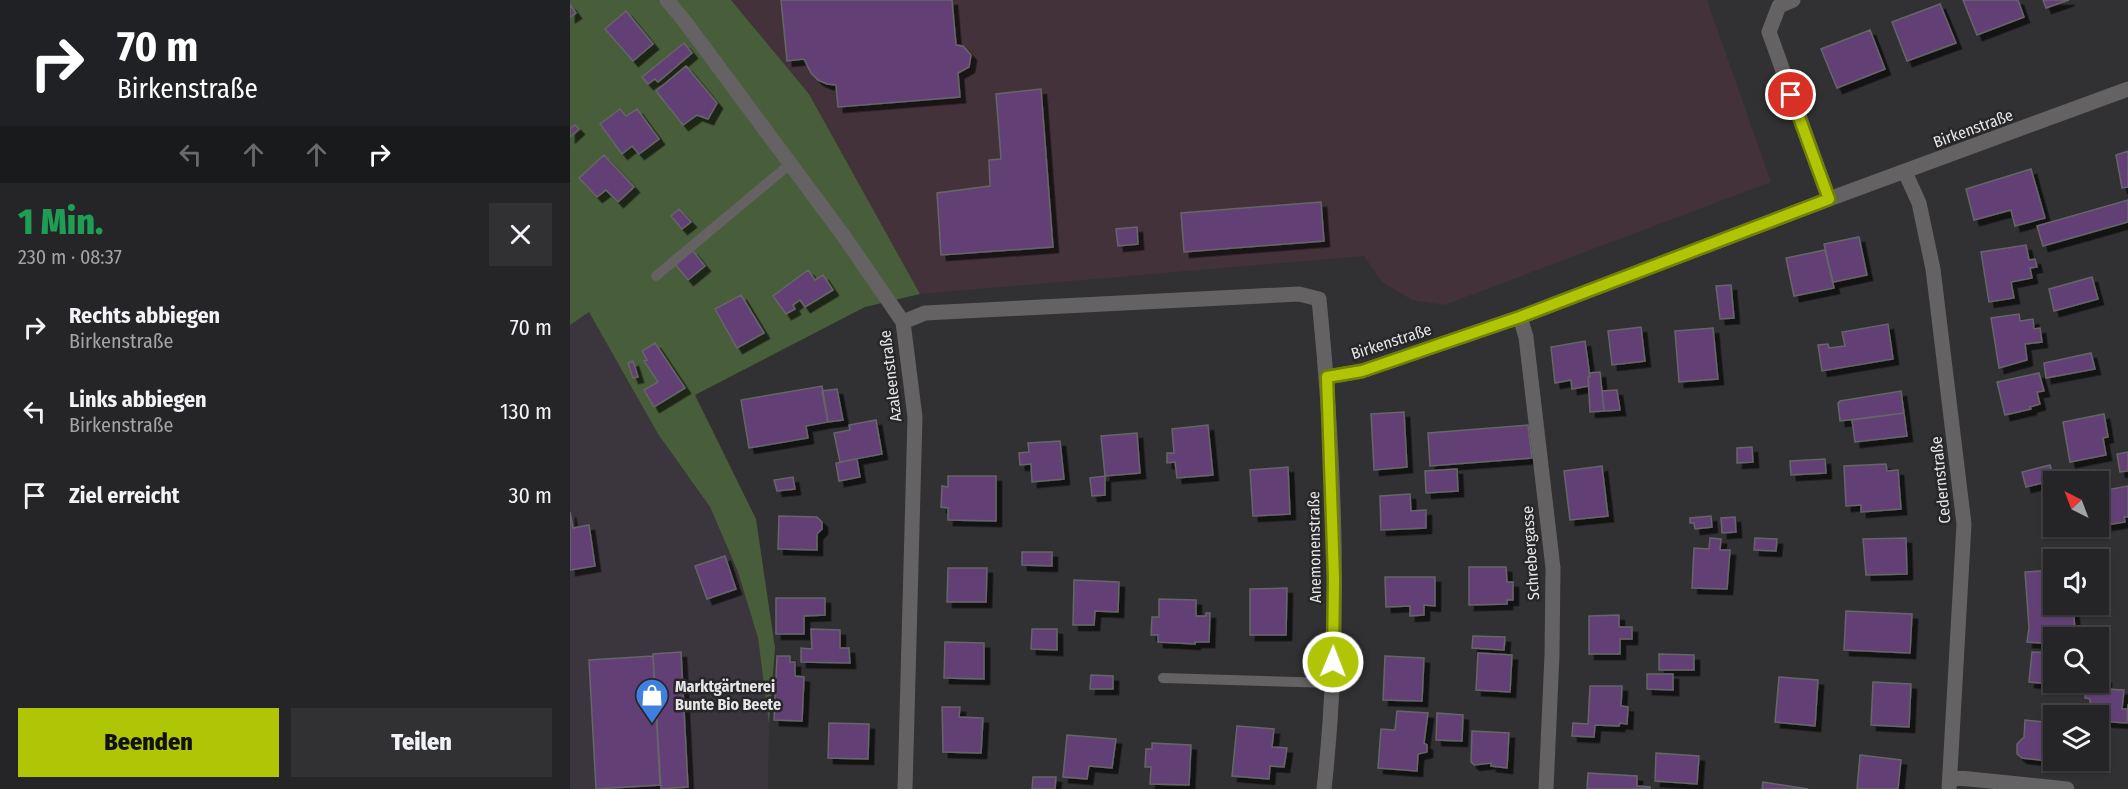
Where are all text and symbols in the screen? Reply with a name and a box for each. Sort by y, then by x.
text: 70 m [117,22,198,72]
icon: right [18,24,96,102]
pin [1765,69,1816,120]
text: Birkenstraße [117,73,258,105]
icon: arrive [1774,78,1807,111]
street label: Birkenstraße [1931,105,2016,152]
icon: left [174,138,207,171]
icon: ahead [237,138,270,171]
icon: ahead [300,138,333,171]
icon: right [363,138,396,171]
text: 1 Min. [18,200,103,244]
button: close [489,203,552,266]
text: 230 m · 08:37 [18,245,122,269]
text: Rechts abbiegen [69,302,220,329]
icon: right [18,311,51,344]
text: 70 m [510,314,552,341]
street label: Birkenstraße [1349,320,1434,363]
text: Birkenstraße [69,329,173,353]
street label: Azaleenstraße [875,329,906,423]
text: Links abbiegen [69,386,207,413]
icon: left [18,395,51,428]
text: 130 m [500,398,552,425]
text: Birkenstraße [69,413,173,437]
street label: Cedernstraße [1926,435,1955,525]
north arrow [2043,471,2109,537]
map controls [2043,471,2109,771]
icon: arrive [18,479,51,512]
text: Ziel erreicht [69,482,180,509]
text: 30 m [509,482,552,509]
street label: Anemonenstraße [1304,491,1325,603]
street label: Schrebergasse [1518,505,1543,601]
button: sound [2043,549,2109,615]
button: search [2043,627,2109,693]
position arrow [1301,630,1365,694]
shop icon: Marktgärtnerei Bunte Bio Beete [634,677,670,724]
place label: Marktgärtnerei Bunte Bio Beete [675,677,781,714]
button: layers [2043,705,2109,771]
button: Beenden [18,708,279,777]
button: Teilen [291,708,552,777]

